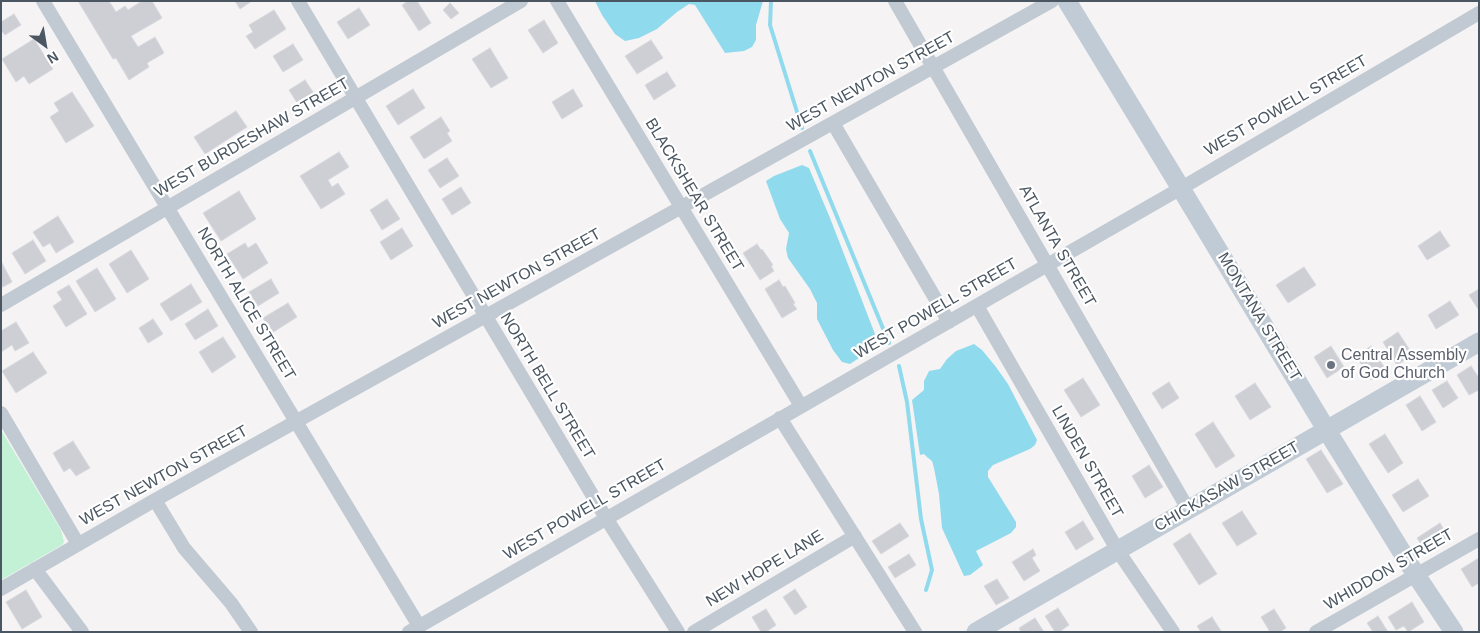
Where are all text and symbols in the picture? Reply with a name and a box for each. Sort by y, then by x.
north arrow [20,20,70,70]
street label: WEST NEWTON STREET [784,28,958,136]
text: N [44,48,61,67]
street label: WEST POWELL STREET [1201,51,1371,161]
street label: WEST BURDESHAW STREET [151,74,353,202]
street label: BLACKSHEAR STREET [641,115,747,275]
street label: ATLANTA STREET [1014,182,1100,310]
street label: NORTH ALICE STREET [193,224,299,384]
street label: WEST NEWTON STREET [430,225,604,333]
street label: MONTANA STREET [1213,249,1305,385]
street label: WEST POWELL STREET [851,254,1021,364]
street label: NORTH BELL STREET [496,309,598,463]
place label: Central Assembly of God Church [1341,346,1466,384]
marker: Central Assembly of God Church [1325,359,1337,371]
street label: LINDEN STREET [1047,403,1127,521]
street label: WEST NEWTON STREET [77,422,251,530]
street label: CHICKASAW STREET [1151,438,1303,536]
street label: WEST POWELL STREET [500,455,670,565]
street label: WHIDDON STREET [1321,525,1457,615]
street label: NEW HOPE LANE [703,526,827,612]

